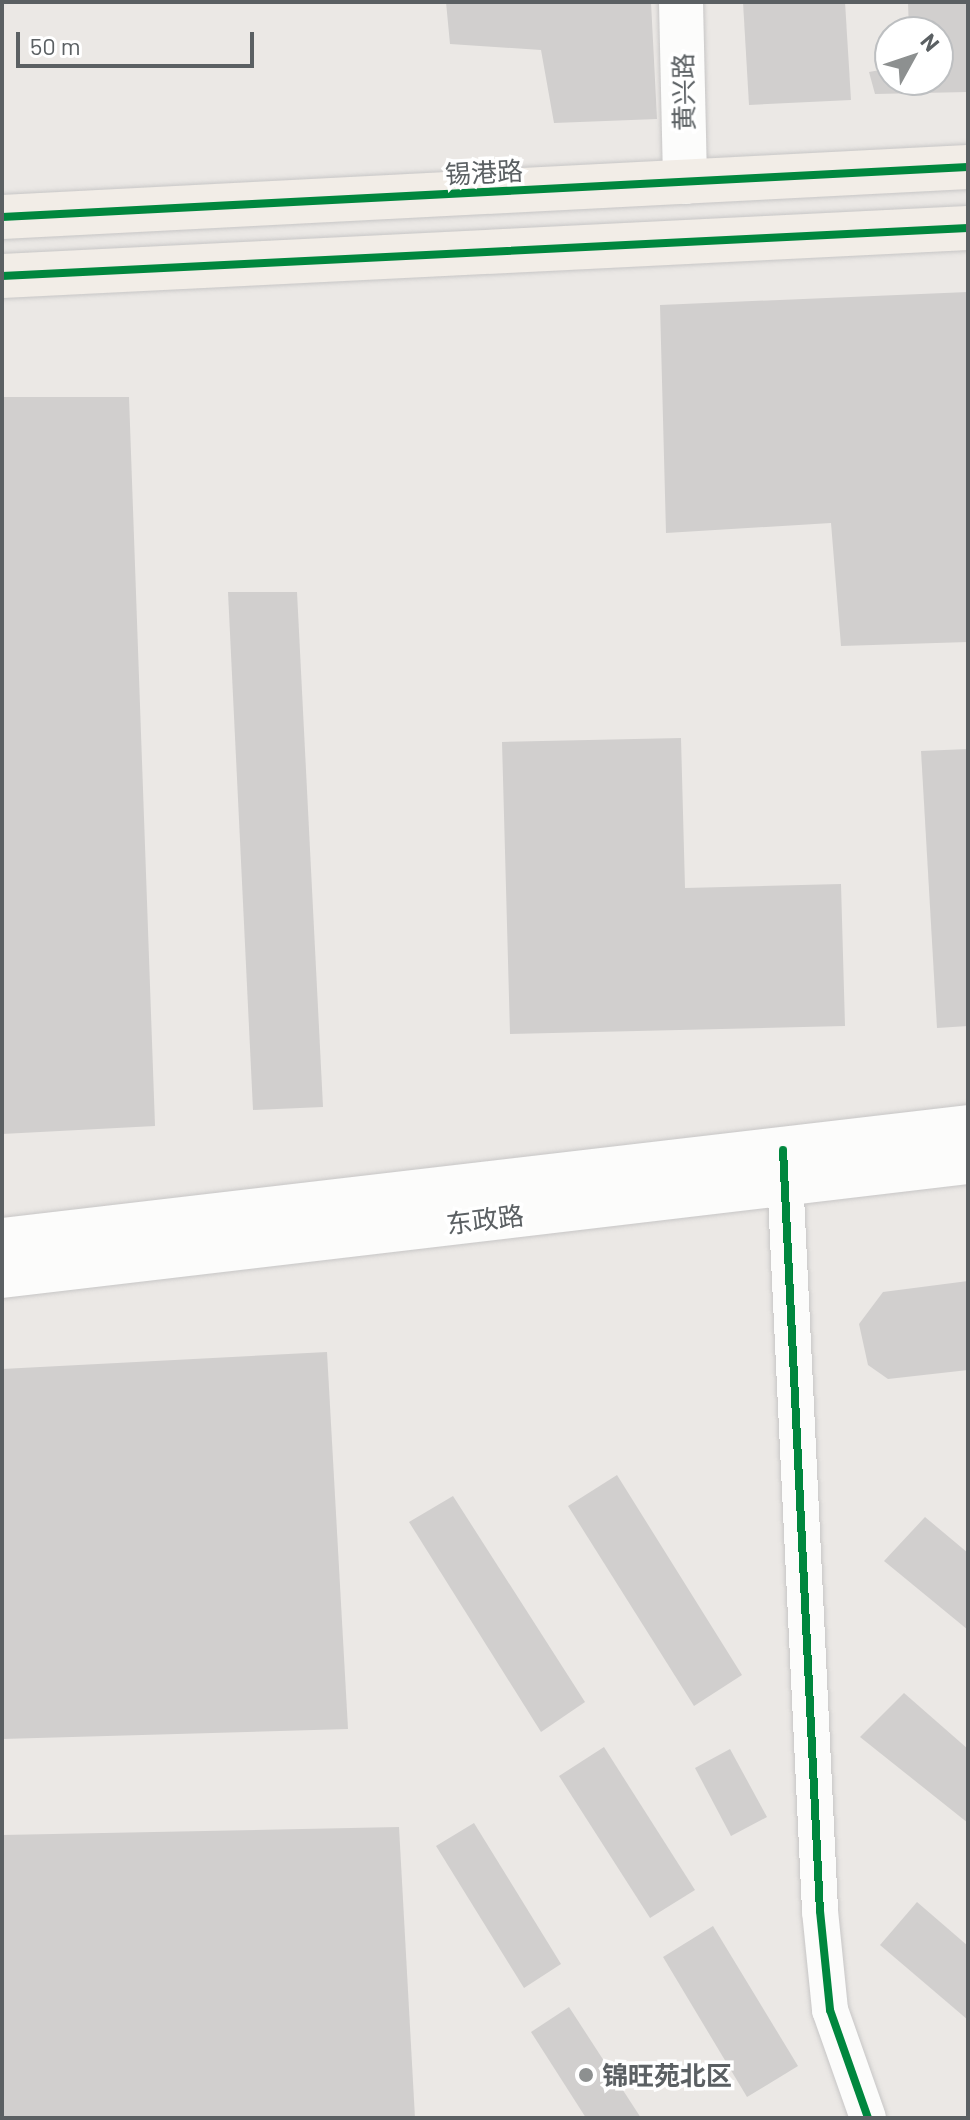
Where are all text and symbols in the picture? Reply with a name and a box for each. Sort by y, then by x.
scale bar [20,16,258,66]
north arrow [874,16,954,96]
text: N [916,28,946,56]
text: 50 m [30,31,81,60]
street label: 黄兴路 [667,53,699,131]
street label: 锡港路 [444,154,524,190]
street label: 东政路 [444,1199,526,1239]
place label: 锦旺苑北区 [602,2059,732,2091]
marker: 锦旺苑北区 [577,2066,595,2084]

